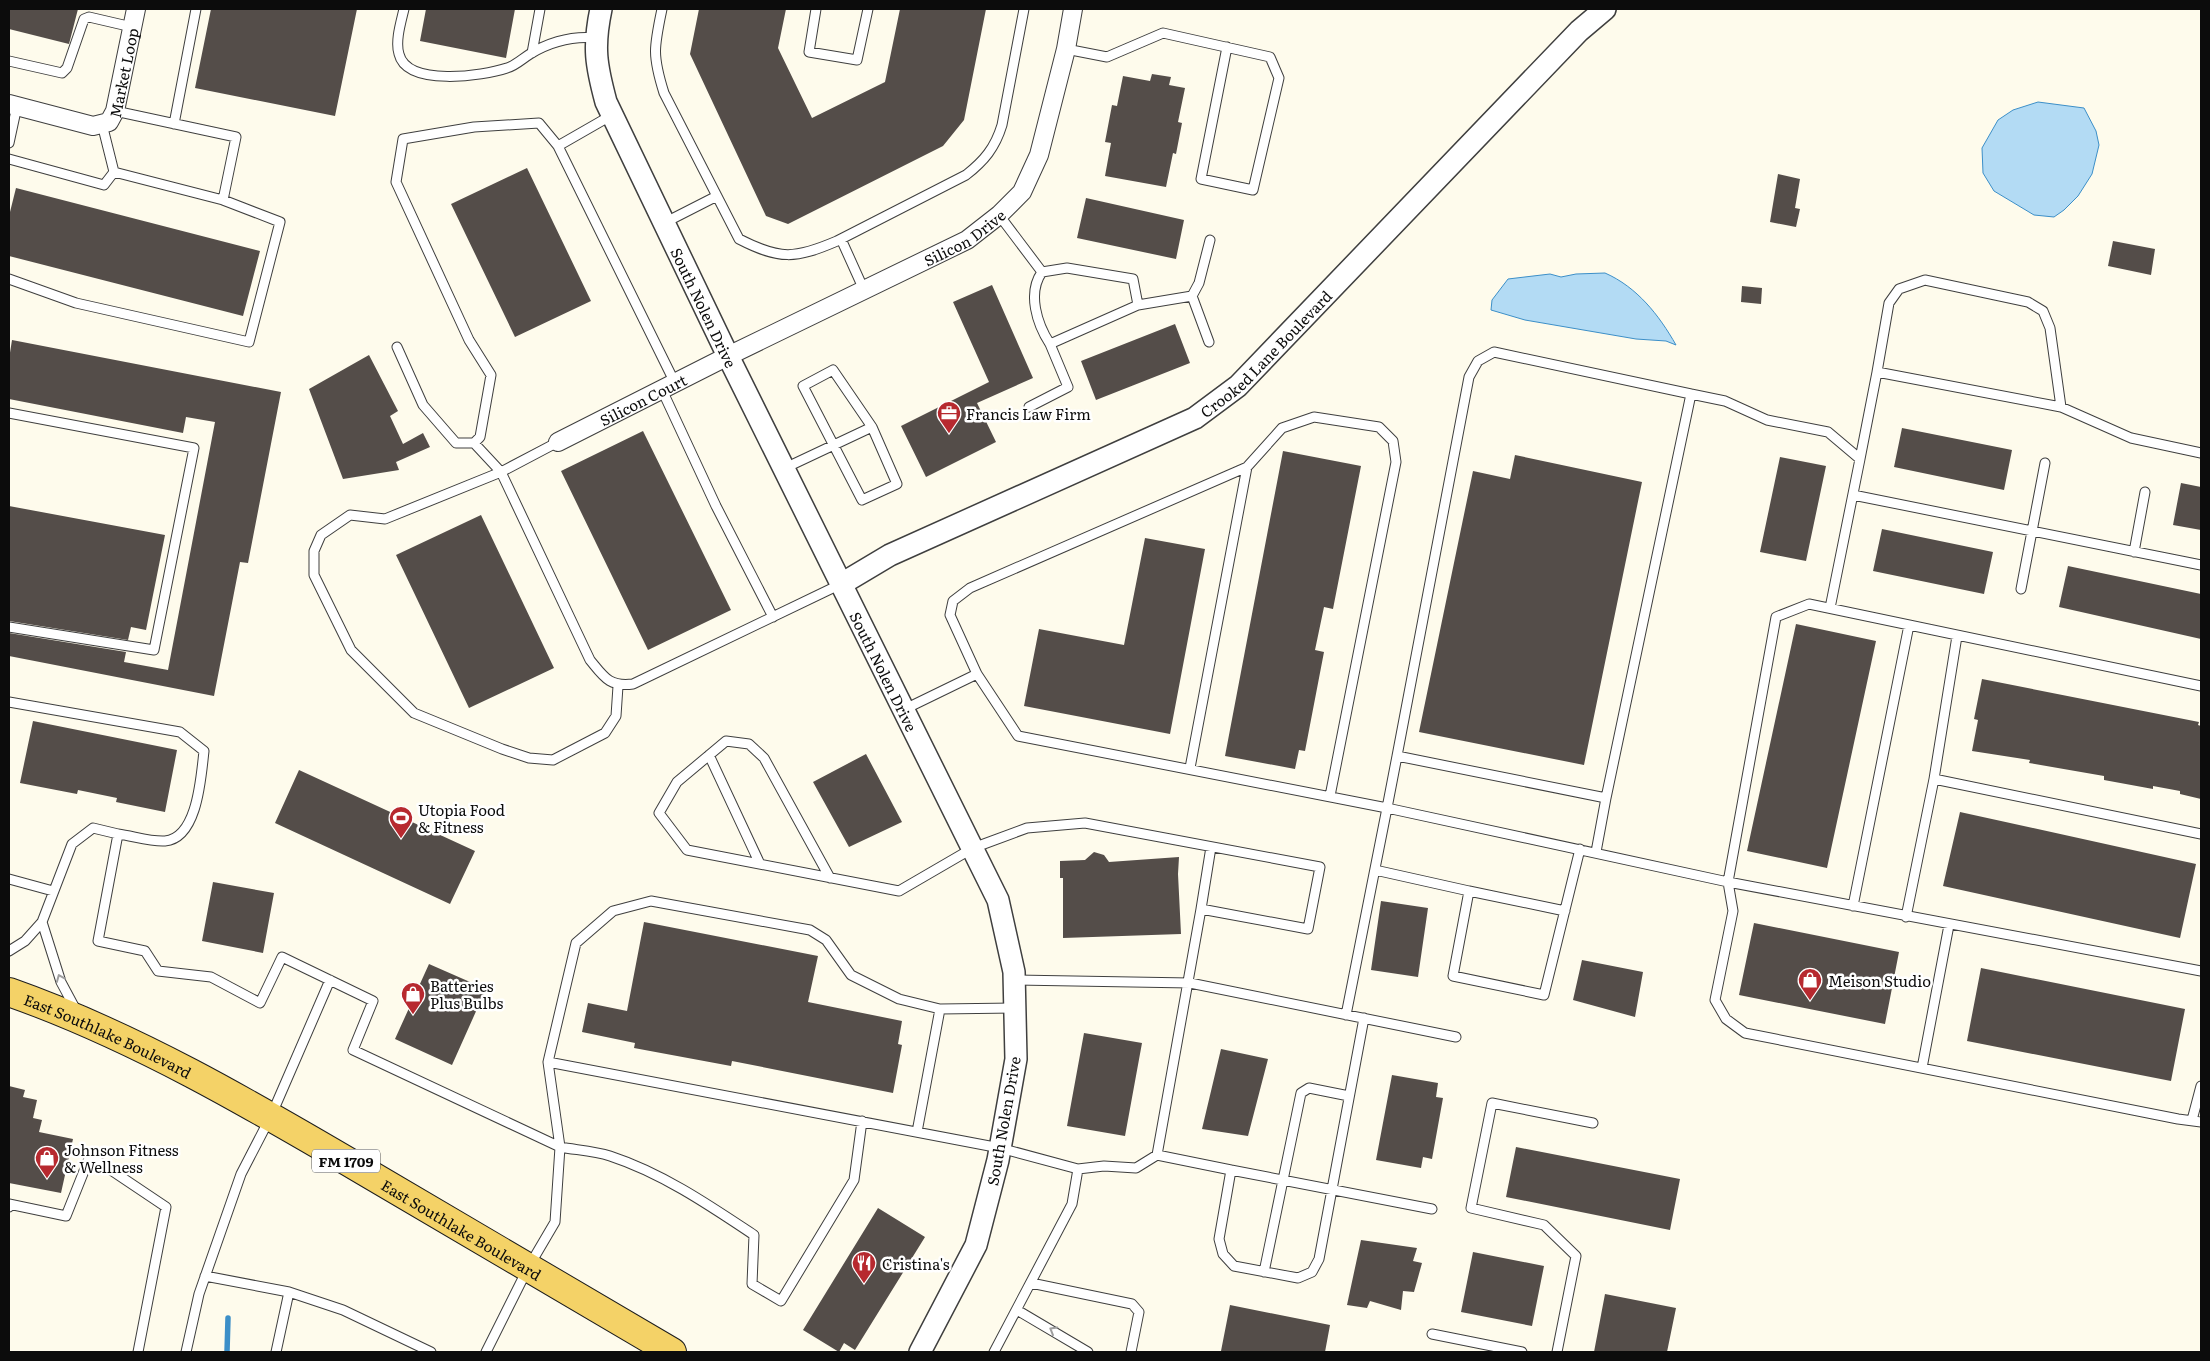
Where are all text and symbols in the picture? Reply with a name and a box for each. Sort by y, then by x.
street label: Market Loop [102,26,143,120]
street label: Silicon Drive [919,204,1010,271]
street label: South Nolen Drive [666,243,743,372]
street label: Crooked Lane Boulevard [1195,284,1336,422]
street label: Silicon Court [595,367,690,431]
office icon: Francis Law Firm [936,400,962,434]
place label: Francis Law Firm [966,402,1091,425]
street label: South Nolen Drive [845,607,924,735]
place label: Utopia Food & Fitness [418,798,505,838]
sports icon: Utopia Food & Fitness [388,805,414,839]
shop icon: Meison Studio [1797,967,1823,1001]
place label: Meison Studio [1828,969,1931,992]
one-way arrow [55,974,65,982]
place label: Batteries Plus Bulbs [430,974,503,1014]
shop icon: Batteries Plus Bulbs [400,981,426,1015]
street label: East Southlake Boulevard [21,987,196,1083]
street label: South Nolen Drive [980,1054,1026,1187]
place label: Johnson Fitness & Wellness [64,1138,179,1178]
shop icon: Johnson Fitness & Wellness [34,1145,60,1179]
road number: FM 1709 [312,1150,380,1172]
street label: East Southlake Boulevard [378,1173,546,1285]
restaurant icon: Cristina's [851,1250,877,1284]
place label: Cristina's [882,1252,950,1275]
one-way arrow [1049,1327,1058,1337]

